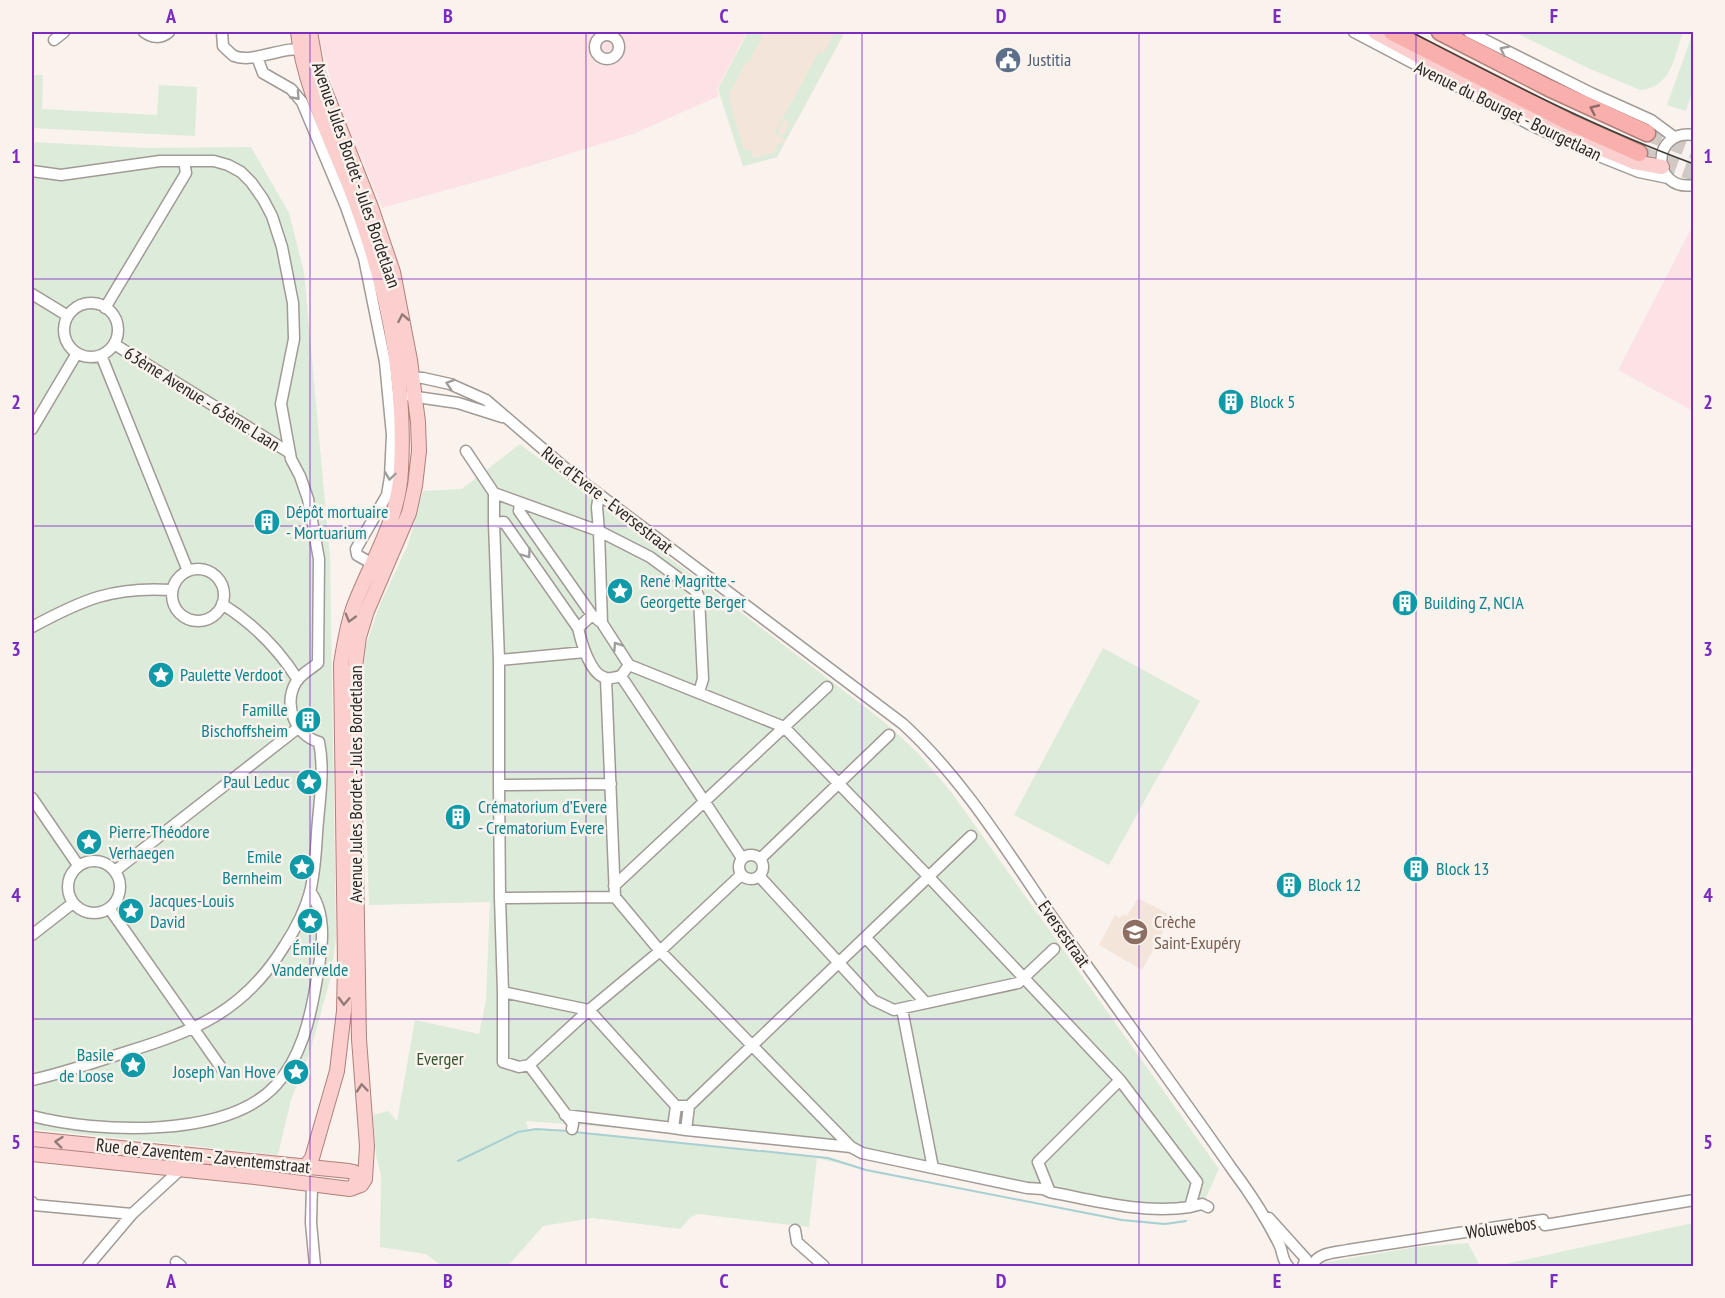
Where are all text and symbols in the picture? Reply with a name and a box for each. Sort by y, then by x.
text: A [165,3,177,29]
text: B [443,3,453,29]
text: C [719,3,729,29]
text: D [996,3,1007,29]
text: E [1273,3,1281,29]
text: F [1550,3,1558,29]
public building icon: Justitia [993,45,1023,75]
one-way arrow [1499,45,1510,57]
place label: Justitia [1027,48,1071,71]
street label: Avenue du Bourget - Bourgetlaan [1411,55,1605,166]
street label: Avenue Jules Bordet - Jules Bordetlaan [307,59,406,291]
one-way arrow [289,89,300,100]
one-way arrow [1589,105,1600,117]
text: 1 [11,143,21,169]
text: 1 [1703,143,1713,169]
one-way arrow [397,314,410,324]
street label: 63ème Avenue - 63ème Laan [120,341,284,456]
one-way arrow [445,379,456,392]
building icon: Block 5 [1216,387,1246,417]
text: 2 [11,389,21,415]
text: 2 [1703,389,1713,415]
place label: Block 5 [1250,390,1295,413]
street label: Rue d'Evere - Eversestraat [537,441,678,558]
one-way arrow [384,471,396,481]
place label: Dépôt mortuaire - Mortuarium [286,500,388,544]
building icon: Dépôt mortuaire - Mortuarium [252,507,282,537]
one-way arrow [520,548,531,559]
place label: René Magritte - Georgette Berger [640,569,746,613]
place icon: René Magritte - Georgette Berger [605,576,635,606]
building icon: Building Z, NCIA [1390,588,1420,618]
place label: Building Z, NCIA [1424,591,1524,614]
one-way arrow [345,613,358,623]
text: 3 [11,636,21,662]
text: 3 [1703,636,1713,662]
one-way arrow [612,642,624,652]
place icon: Paulette Verdoot [146,660,176,690]
place label: Paulette Verdoot [180,663,283,686]
street label: Avenue Jules Bordet - Jules Bordetlaan [344,665,367,903]
place label: Famille Bischoffsheim [201,698,288,742]
building icon: Famille Bischoffsheim [293,705,323,735]
place icon: Paul Leduc [294,767,324,797]
place label: Paul Leduc [223,770,291,793]
place label: Crématorium d’Evere - Crematorium Evere [478,795,607,839]
building icon: Crématorium d’Evere - Crematorium Evere [443,802,473,832]
place label: Pierre-Théodore Verhaegen [108,820,210,864]
place icon: Pierre-Théodore Verhaegen [74,827,104,857]
place label: Emile Bernheim [222,845,282,889]
place icon: Emile Bernheim [287,852,317,882]
building icon: Block 13 [1401,854,1431,884]
place label: Block 13 [1436,857,1489,880]
building icon: Block 12 [1274,870,1304,900]
place label: Block 12 [1308,873,1361,896]
text: 4 [11,882,21,908]
text: 4 [1703,882,1713,908]
place label: Jacques-Louis David [149,889,234,933]
place icon: Jacques-Louis David [116,896,146,926]
street label: Eversestraat [1033,896,1096,971]
place icon: Émile Vandervelde [295,906,325,936]
place label: Crèche Saint-Exupéry [1154,910,1241,954]
school or university icon: Crèche Saint-Exupéry [1120,917,1150,947]
place label: Émile Vandervelde [271,937,348,981]
one-way arrow [338,996,350,1005]
place label: Basile de Loose [59,1043,114,1087]
park label: Everger [416,1047,464,1070]
place icon: Basile de Loose [118,1050,148,1080]
place icon: Joseph Van Hove [281,1057,311,1087]
place label: Joseph Van Hove [172,1060,276,1083]
one-way arrow [356,1083,369,1092]
text: 5 [11,1129,21,1155]
text: 5 [1703,1129,1713,1155]
street label: Rue de Zaventem - Zaventemstraat [95,1133,311,1178]
one-way arrow [55,1136,64,1148]
street label: Woluwebos [1464,1211,1538,1244]
text: A [165,1268,177,1294]
text: B [443,1268,453,1294]
text: C [719,1268,729,1294]
text: D [996,1268,1007,1294]
text: E [1273,1268,1281,1294]
text: F [1550,1268,1558,1294]

